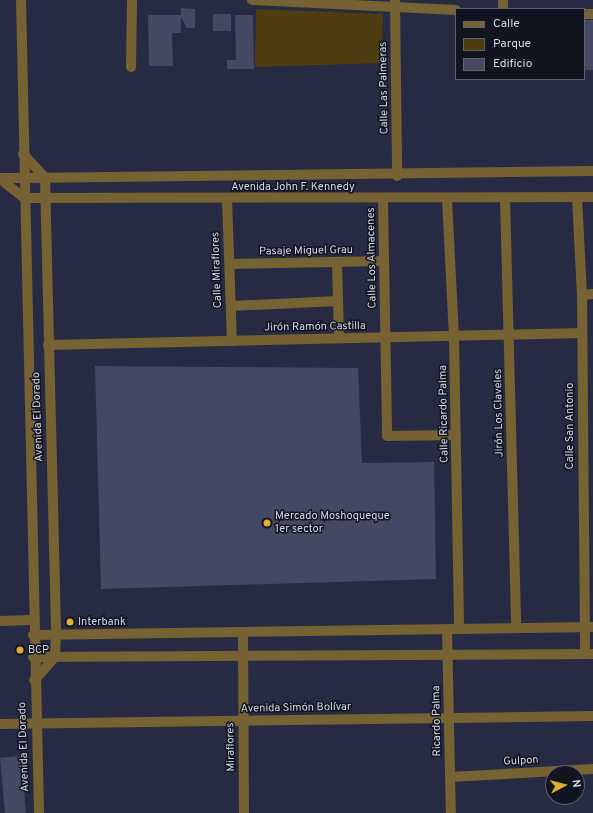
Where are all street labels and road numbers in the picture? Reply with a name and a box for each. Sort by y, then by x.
street label: Calle Las Palmeras [377,42,391,134]
street label: Avenida John F. Kennedy [231,180,355,194]
street label: Calle Los Almacenes [365,207,379,309]
street label: Calle Miraflores [209,232,225,308]
street label: Pasaje Miguel Grau [259,244,353,258]
street label: Jirón Ramón Castilla [264,320,366,334]
street label: Calle Ricardo Palma [437,365,451,463]
street label: Jirón Los Claveles [492,369,506,457]
street label: Avenida El Dorado [30,372,46,462]
street label: Calle San Antonio [563,382,577,470]
street label: Ricardo Palma [430,685,444,757]
street label: Avenida Simón Bolívar [241,700,351,716]
street label: Avenida El Dorado [16,702,32,792]
street label: Miraflores [224,722,238,772]
street label: Gulpon [503,753,539,769]

